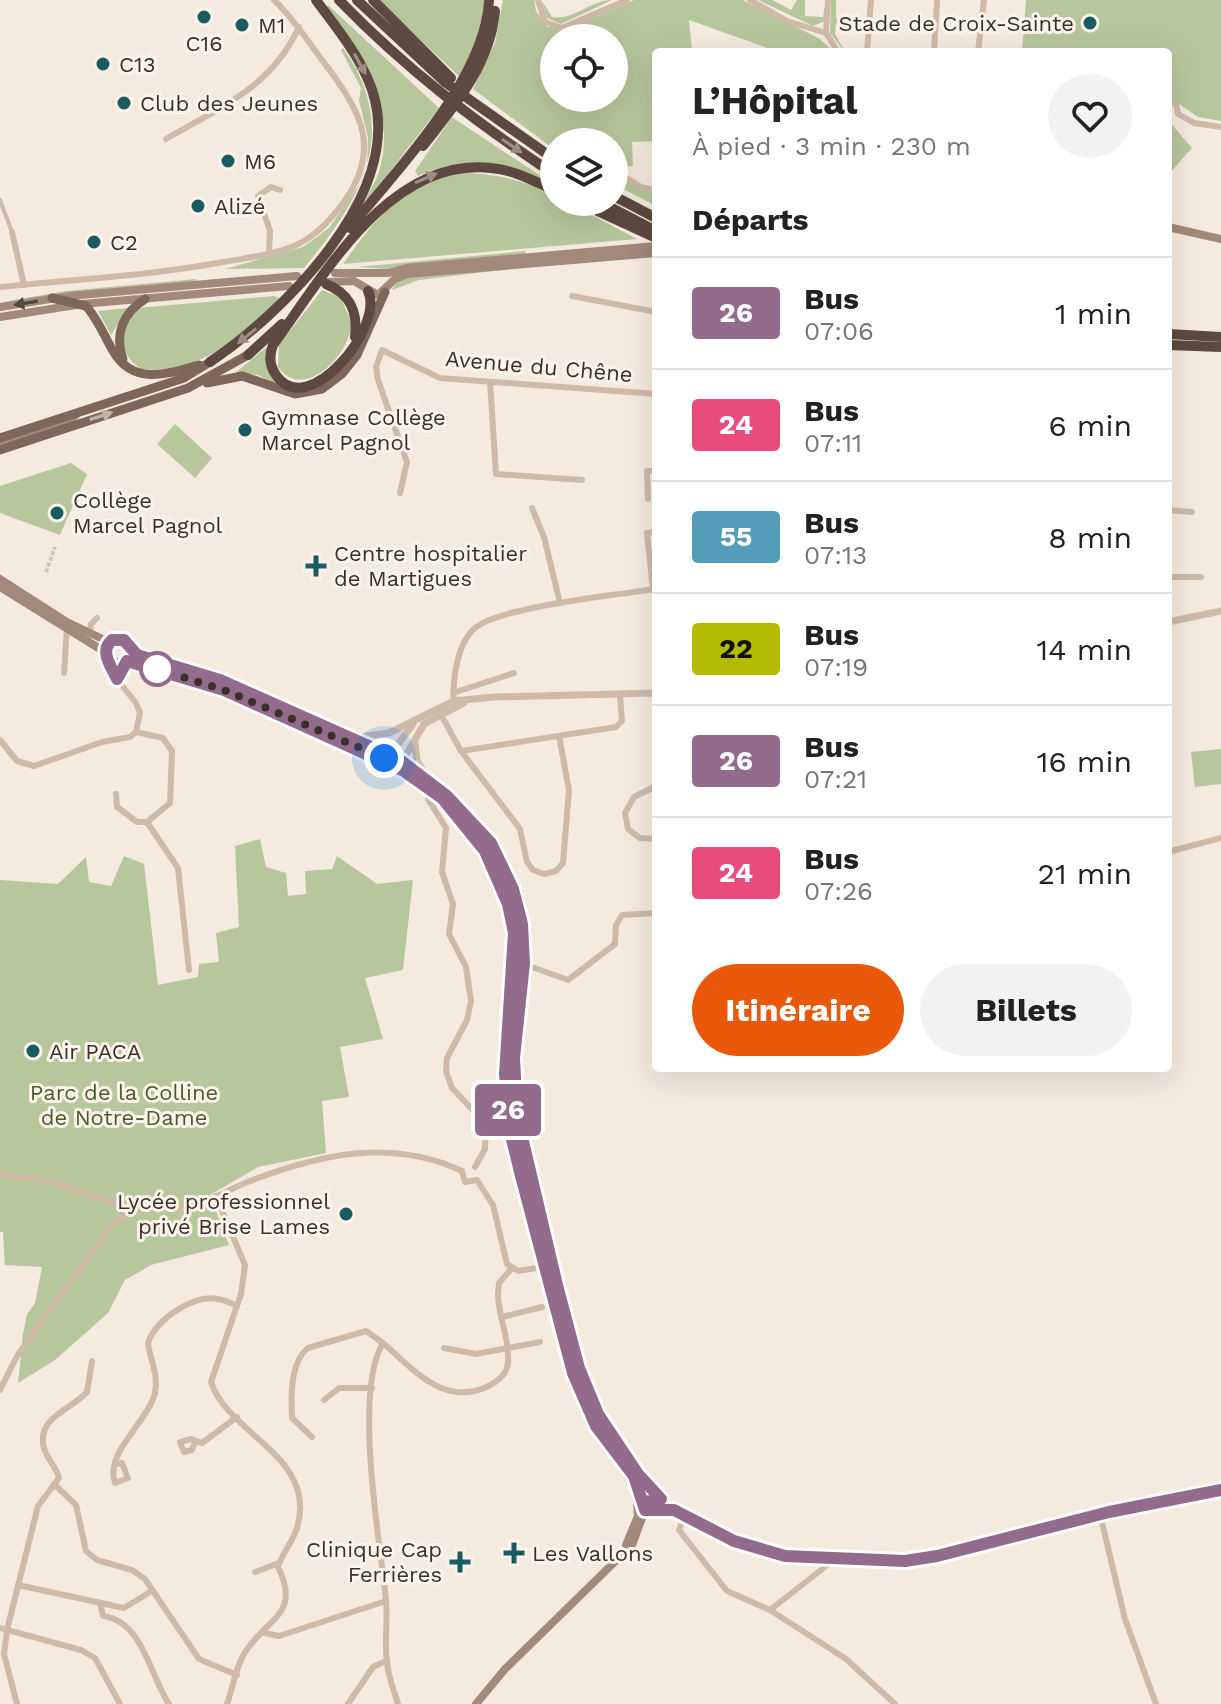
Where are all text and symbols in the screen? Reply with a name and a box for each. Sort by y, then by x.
marker: C16 [195,8,213,26]
place label: Stade de Croix-Sainte [839,11,1074,36]
place label: M1 [258,13,285,38]
marker: Stade de Croix-Sainte [1081,14,1099,32]
marker: M1 [233,16,251,34]
map controls [540,24,628,216]
button: locate [540,24,628,112]
place label: C16 [185,31,223,56]
place label: C13 [119,52,156,77]
one-way arrow [353,53,367,76]
marker: C13 [94,55,112,73]
button: heart [1048,74,1132,158]
text: L’Hôpital [692,79,858,123]
place label: Club des Jeunes [140,91,318,116]
marker: Club des Jeunes [115,94,133,112]
button: layers [540,128,628,216]
text: À pied · 3 min · 230 m [692,131,971,161]
one-way arrow [501,138,523,153]
place label: M6 [244,149,276,174]
marker: M6 [219,152,237,170]
one-way arrow [414,171,438,184]
place label: Alizé [214,194,265,219]
marker: Alizé [189,197,207,215]
text: Départs [692,202,809,237]
place label: C2 [110,230,138,255]
marker: C2 [85,233,103,251]
text: Bus [804,281,859,316]
text: 26 [719,296,753,329]
text: 1 min [1055,296,1132,331]
one-way arrow [13,297,38,309]
text: 07:06 [804,316,874,346]
one-way arrow [237,328,257,344]
street label: Avenue du Chêne [444,346,634,387]
text: Bus [804,393,859,428]
place label: Gymnase Collège Marcel Pagnol [261,405,446,455]
text: 24 [719,408,753,441]
text: 6 min [1048,408,1132,443]
one-way arrow [89,410,113,422]
marker: Gymnase Collège Marcel Pagnol [236,421,254,439]
text: 07:11 [804,428,862,458]
place label: Collège Marcel Pagnol [73,488,223,538]
marker: Collège Marcel Pagnol [48,504,66,522]
text: Bus [804,505,859,540]
text: 55 [720,520,752,553]
text: 8 min [1048,520,1132,555]
text: 07:13 [804,540,867,570]
place label: Centre hospitalier de Martigues [334,541,527,591]
marker: Centre hospitalier de Martigues [305,555,327,577]
text: Bus [804,617,859,652]
text: 22 [719,632,753,665]
text: 14 min [1037,632,1132,667]
unlabelled marker [140,652,174,686]
text: 07:19 [804,652,868,682]
text: Bus [804,729,859,764]
your location [364,738,404,778]
text: 26 [719,744,753,777]
text: 16 min [1037,744,1132,779]
text: 07:21 [804,764,867,794]
text: Bus [804,841,859,876]
text: 24 [719,856,753,889]
text: 21 min [1037,856,1132,891]
text: 07:26 [804,876,873,906]
button: Itinéraire [692,964,904,1056]
button: Billets [920,964,1132,1056]
place label: Air PACA [49,1039,141,1064]
marker: Air PACA [24,1042,42,1060]
park label: Parc de la Colline de Notre-Dame [30,1080,218,1130]
line badge: 26 [472,1084,544,1136]
text: 26 [491,1093,525,1126]
place label: Lycée professionnel privé Brise Lames [117,1189,330,1239]
marker: Lycée professionnel privé Brise Lames [337,1205,355,1223]
place label: Clinique Cap Ferrières [306,1537,442,1587]
place label: Les Vallons [532,1541,653,1566]
marker: Les Vallons [503,1542,525,1564]
marker: Clinique Cap Ferrières [449,1551,471,1573]

